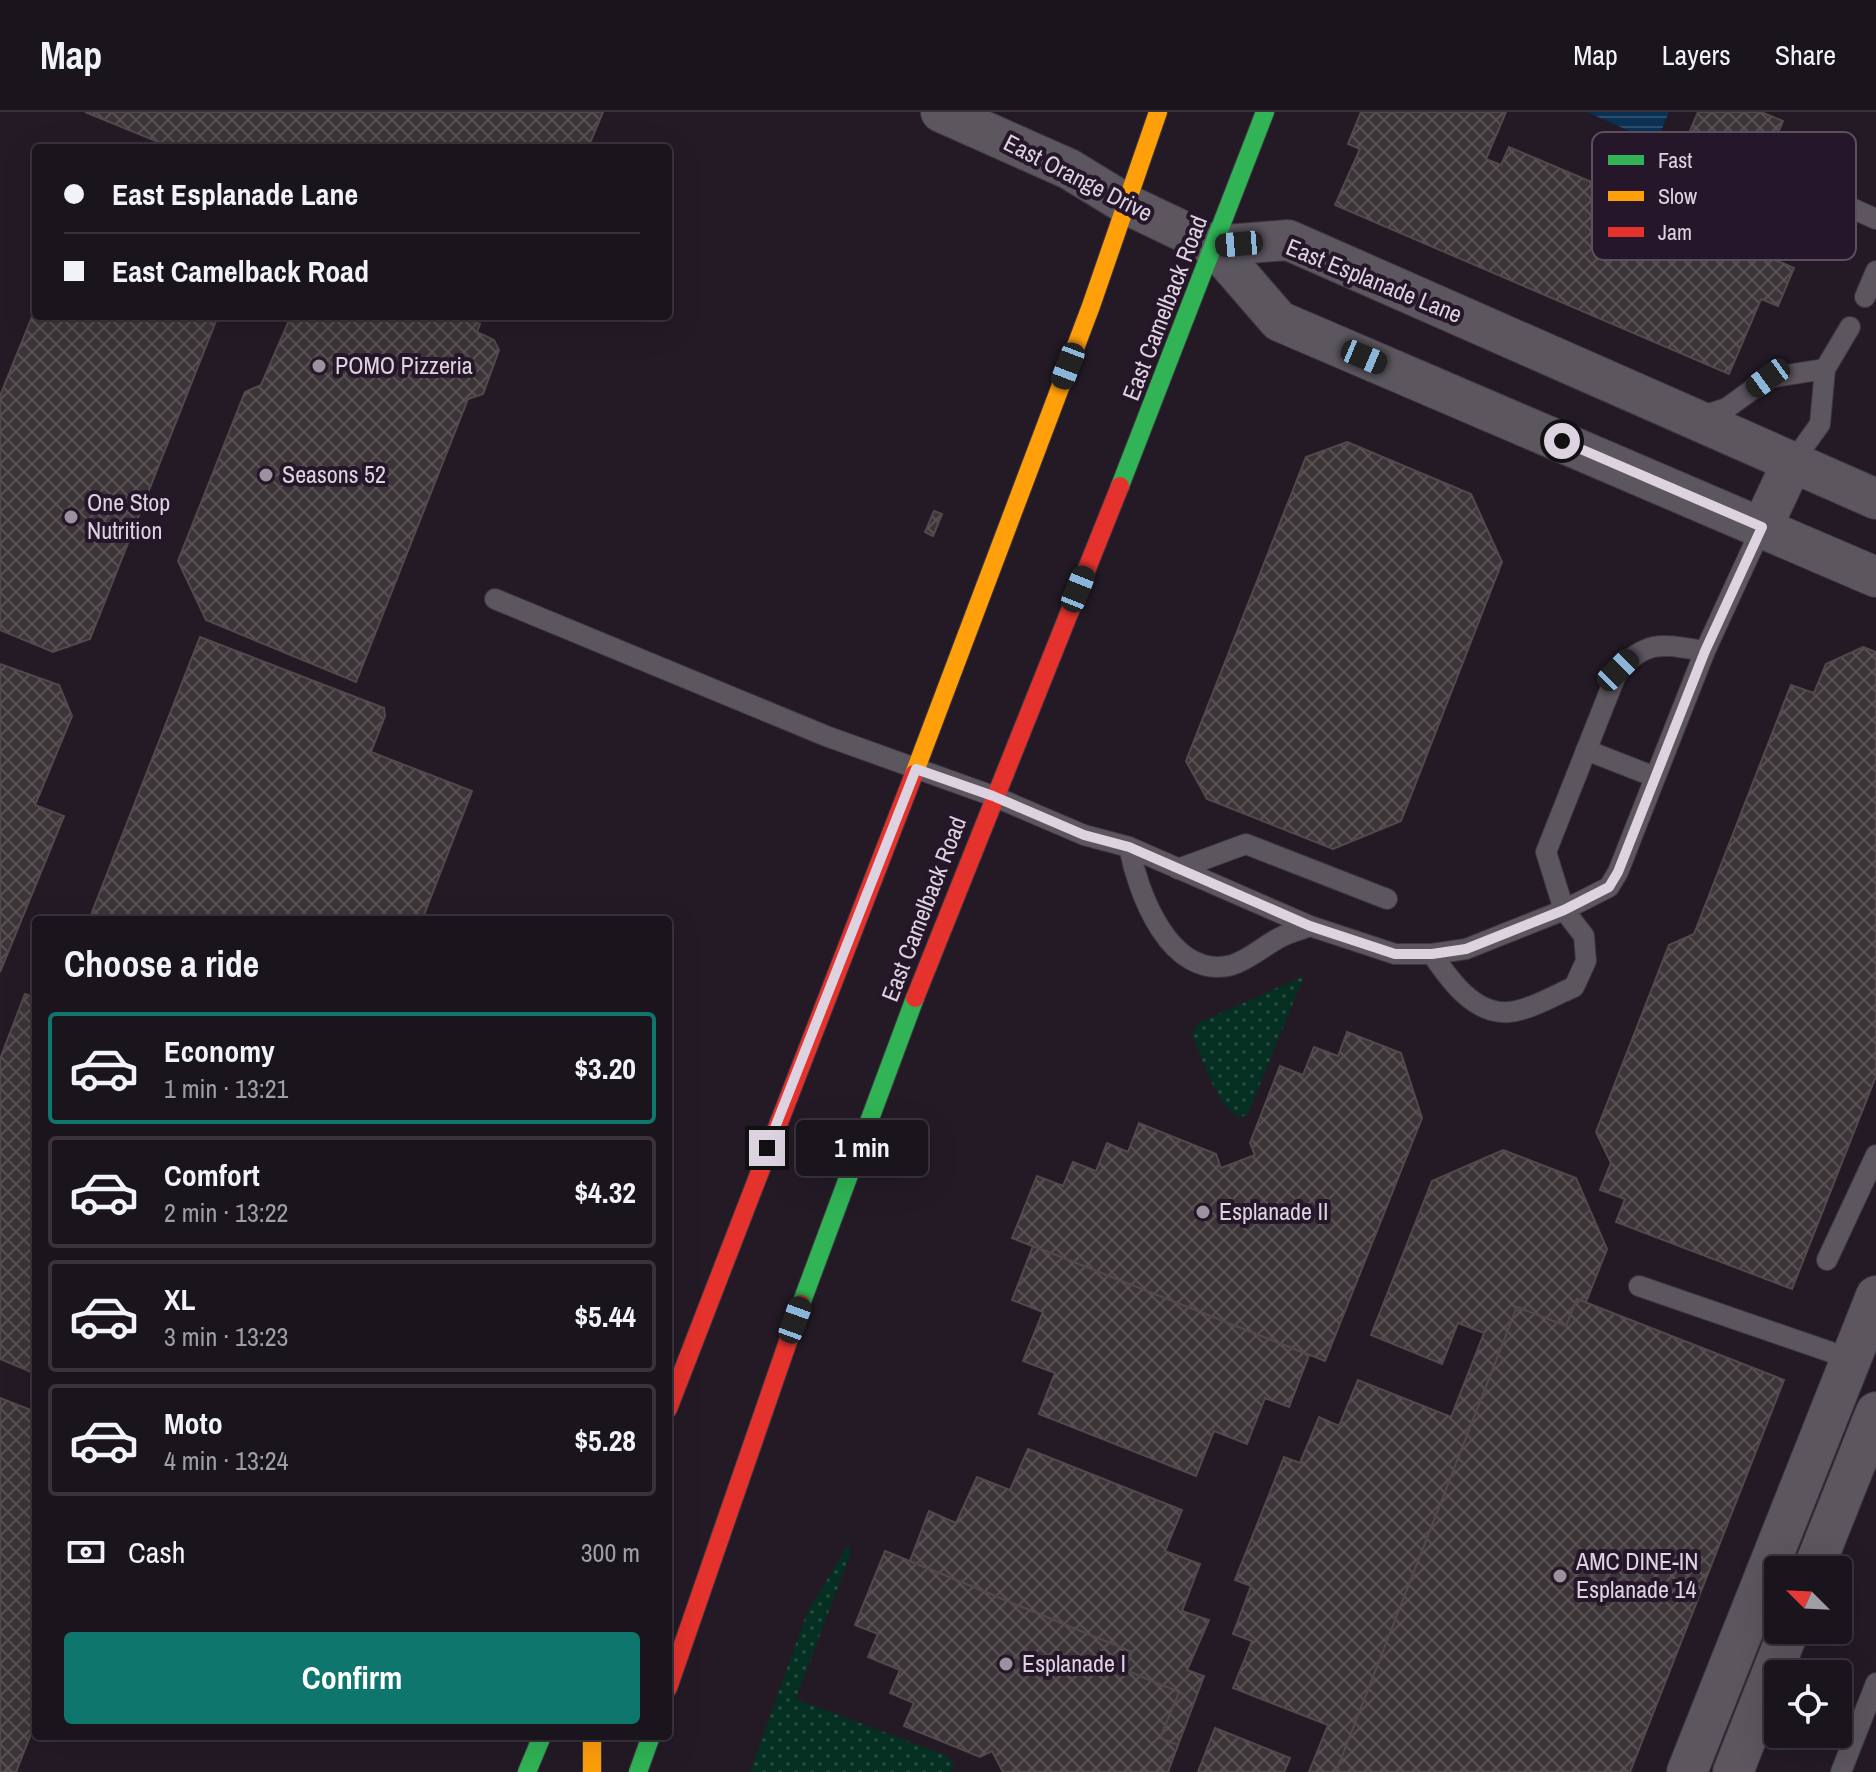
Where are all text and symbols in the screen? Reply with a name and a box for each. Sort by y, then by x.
text: Map [40,30,102,81]
text: Map [1573,36,1618,74]
text: Layers [1662,36,1731,74]
text: Share [1775,36,1836,74]
street label: East Orange Drive [999,126,1158,228]
legend [1592,132,1856,260]
text: Fast [1658,145,1692,175]
text: East Esplanade Lane [112,174,358,214]
text: Slow [1658,181,1697,211]
street label: East Camelback Road [1114,211,1214,405]
text: Jam [1658,217,1692,247]
car [1214,230,1264,258]
street label: East Esplanade Lane [1282,230,1467,330]
text: East Camelback Road [112,251,369,291]
car [1337,337,1391,377]
car [1048,339,1088,393]
place label: POMO Pizzeria [335,349,473,381]
car [1742,354,1794,402]
marker: POMO Pizzeria [310,357,328,375]
route start [1544,423,1580,459]
place label: Seasons 52 [282,458,386,490]
marker: Seasons 52 [257,466,275,484]
place label: One Stop Nutrition [87,486,170,546]
marker: One Stop Nutrition [62,508,80,526]
car [1058,562,1098,616]
car [1593,645,1643,695]
street label: East Camelback Road [873,812,973,1006]
text: Choose a ride [64,940,259,988]
text: Economy [164,1031,275,1071]
icon: car [68,1032,140,1104]
text: $3.20 [574,1048,636,1088]
text: 1 min · 13:21 [164,1071,288,1106]
callout: 1 min [795,1120,927,1176]
route end [749,1130,785,1166]
text: 1 min [834,1130,890,1165]
text: Comfort [164,1155,260,1195]
icon: car [68,1156,140,1228]
text: $4.32 [574,1172,636,1212]
text: 2 min · 13:22 [164,1195,288,1230]
place label: Esplanade II [1219,1195,1328,1227]
marker: Esplanade II [1194,1203,1212,1221]
text: XL [164,1279,195,1319]
icon: car [68,1280,140,1352]
car [776,1293,814,1347]
text: $5.44 [574,1296,636,1336]
text: 3 min · 13:23 [164,1319,288,1354]
text: Moto [164,1403,223,1443]
icon: car [68,1404,140,1476]
text: $5.28 [574,1420,636,1460]
text: 4 min · 13:24 [164,1443,288,1478]
icon: cash [64,1530,108,1574]
text: Cash [128,1532,185,1572]
text: 300 m [581,1535,640,1570]
place label: AMC DINE-IN Esplanade 14 [1575,1545,1698,1605]
north arrow [1764,1556,1852,1644]
map controls [1764,1556,1852,1748]
marker: AMC DINE-IN Esplanade 14 [1551,1567,1569,1585]
button: Confirm [64,1632,640,1724]
place label: Esplanade I [1022,1647,1126,1679]
marker: Esplanade I [997,1655,1015,1673]
button: locate [1764,1660,1852,1748]

